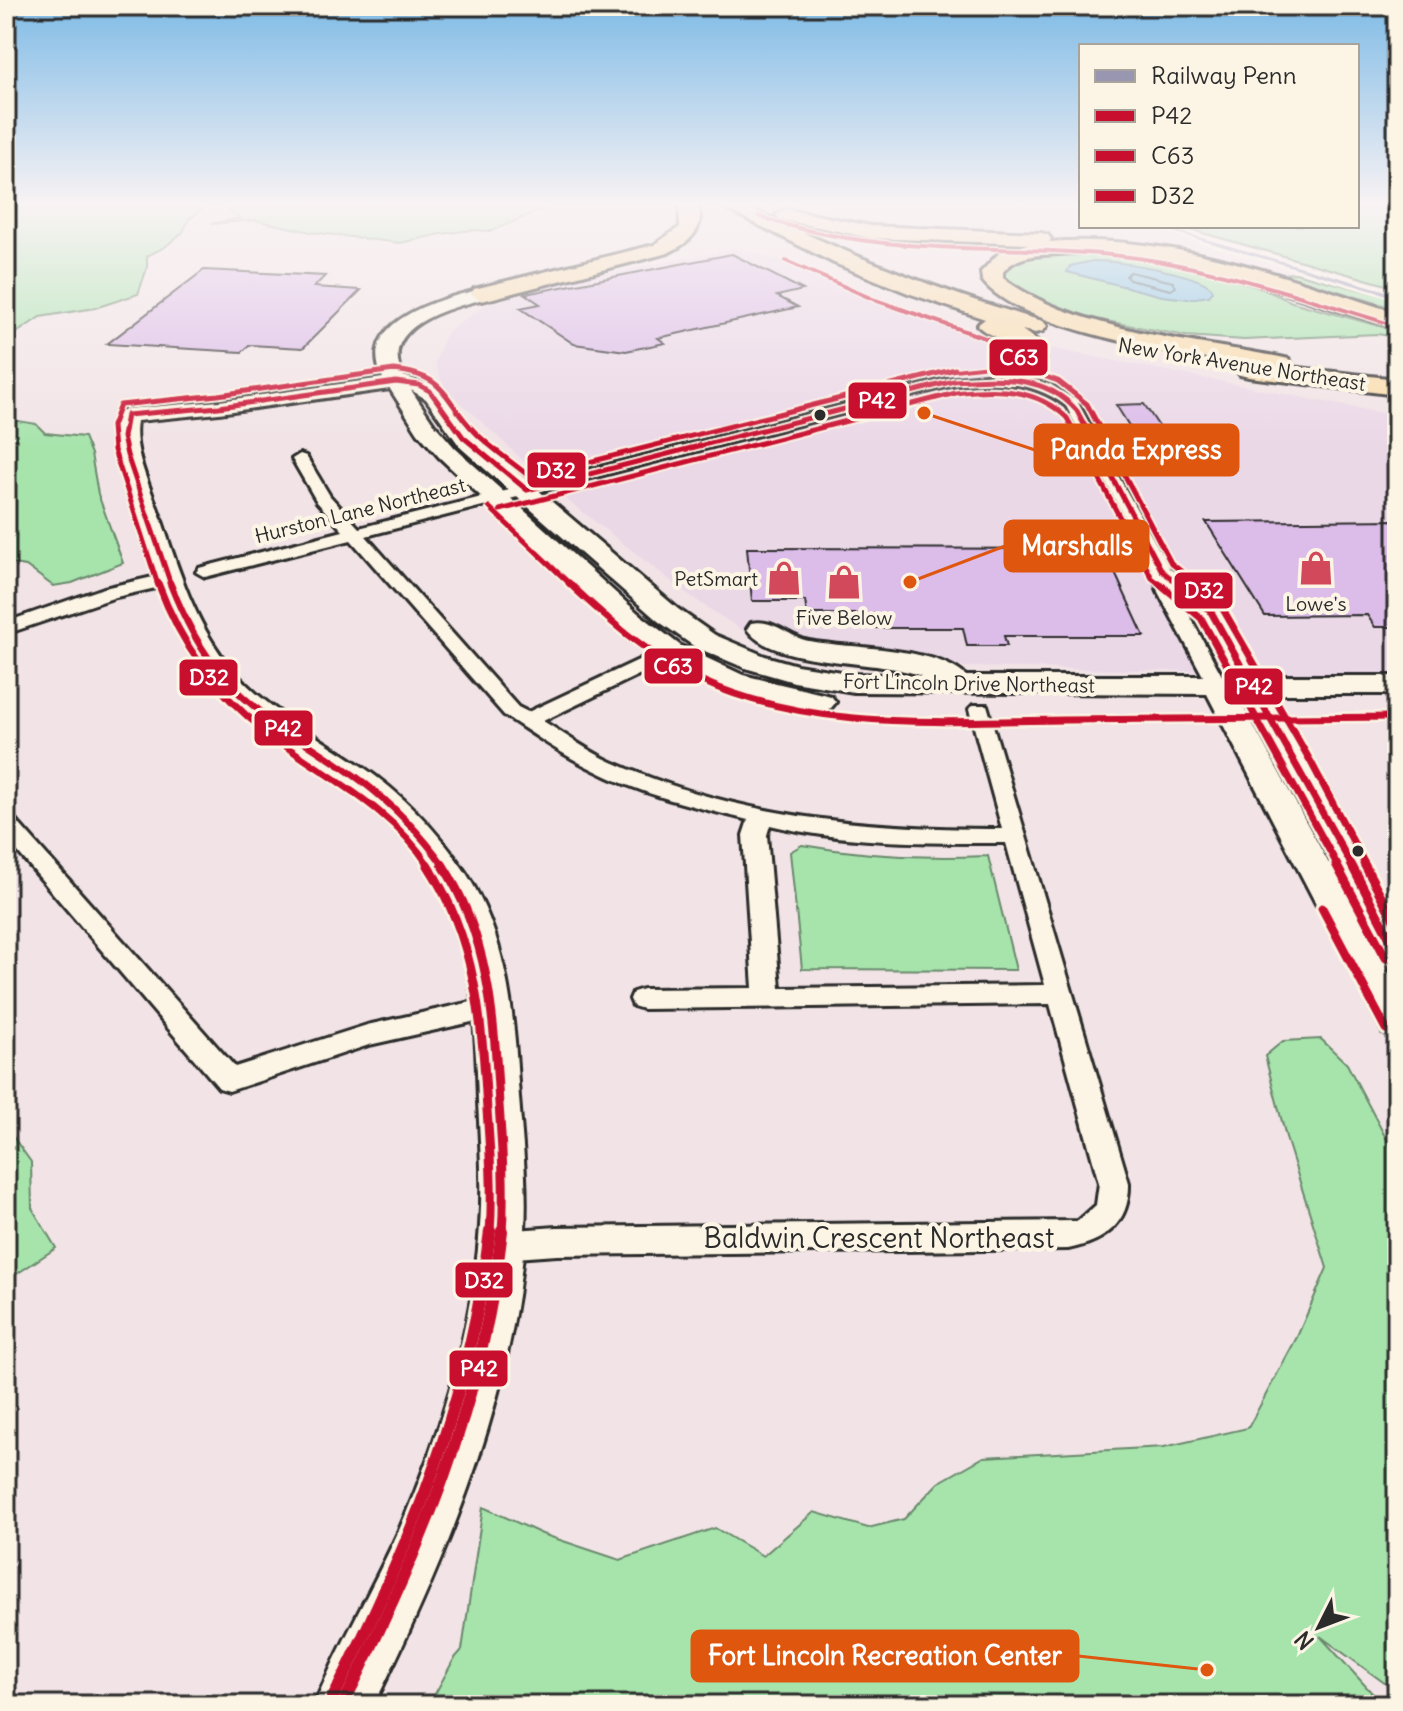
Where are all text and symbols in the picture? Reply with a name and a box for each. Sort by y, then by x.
legend [1079,44,1359,228]
text: Railway Penn [1151,60,1297,90]
text: P42 [1151,100,1192,130]
text: C63 [1151,140,1194,170]
text: D32 [1151,180,1195,210]
street label: New York Avenue Northeast [1116,332,1368,396]
line badge: C63 [988,338,1049,377]
text: C63 [999,343,1039,371]
line badge: P42 [847,381,908,420]
text: P42 [858,386,896,414]
unlabelled marker [812,407,828,423]
callout: Panda Express [1035,425,1238,475]
text: Panda Express [1050,433,1222,466]
line badge: D32 [526,451,587,489]
text: D32 [536,456,576,484]
street label: Hurston Lane Northeast [252,472,468,548]
callout: Marshalls [1005,521,1148,571]
text: Marshalls [1021,529,1133,562]
shop icon: Lowe's [1297,549,1335,587]
shop icon: PetSmart [765,559,803,597]
shop icon: Five Below [825,563,863,601]
place label: PetSmart [674,566,758,591]
line badge: D32 [1173,571,1234,610]
text: D32 [1184,576,1224,604]
place label: Lowe's [1285,591,1347,616]
place label: Five Below [796,605,892,630]
line badge: C63 [643,647,704,685]
text: C63 [653,652,693,680]
line badge: D32 [178,658,239,697]
text: D32 [189,663,229,691]
line badge: P42 [1223,667,1284,706]
street label: Fort Lincoln Drive Northeast [843,668,1095,698]
text: P42 [1235,672,1273,700]
line badge: P42 [253,709,314,747]
text: P42 [264,714,302,742]
unlabelled marker [1350,843,1366,859]
street label: Baldwin Crescent Northeast [704,1220,1054,1256]
line badge: D32 [454,1261,514,1299]
text: D32 [464,1266,504,1294]
line badge: P42 [448,1349,509,1388]
text: P42 [460,1354,498,1382]
north arrow [1279,1587,1359,1667]
text: N [1289,1625,1320,1655]
callout: Fort Lincoln Recreation Center [692,1631,1078,1681]
text: Fort Lincoln Recreation Center [708,1639,1062,1672]

